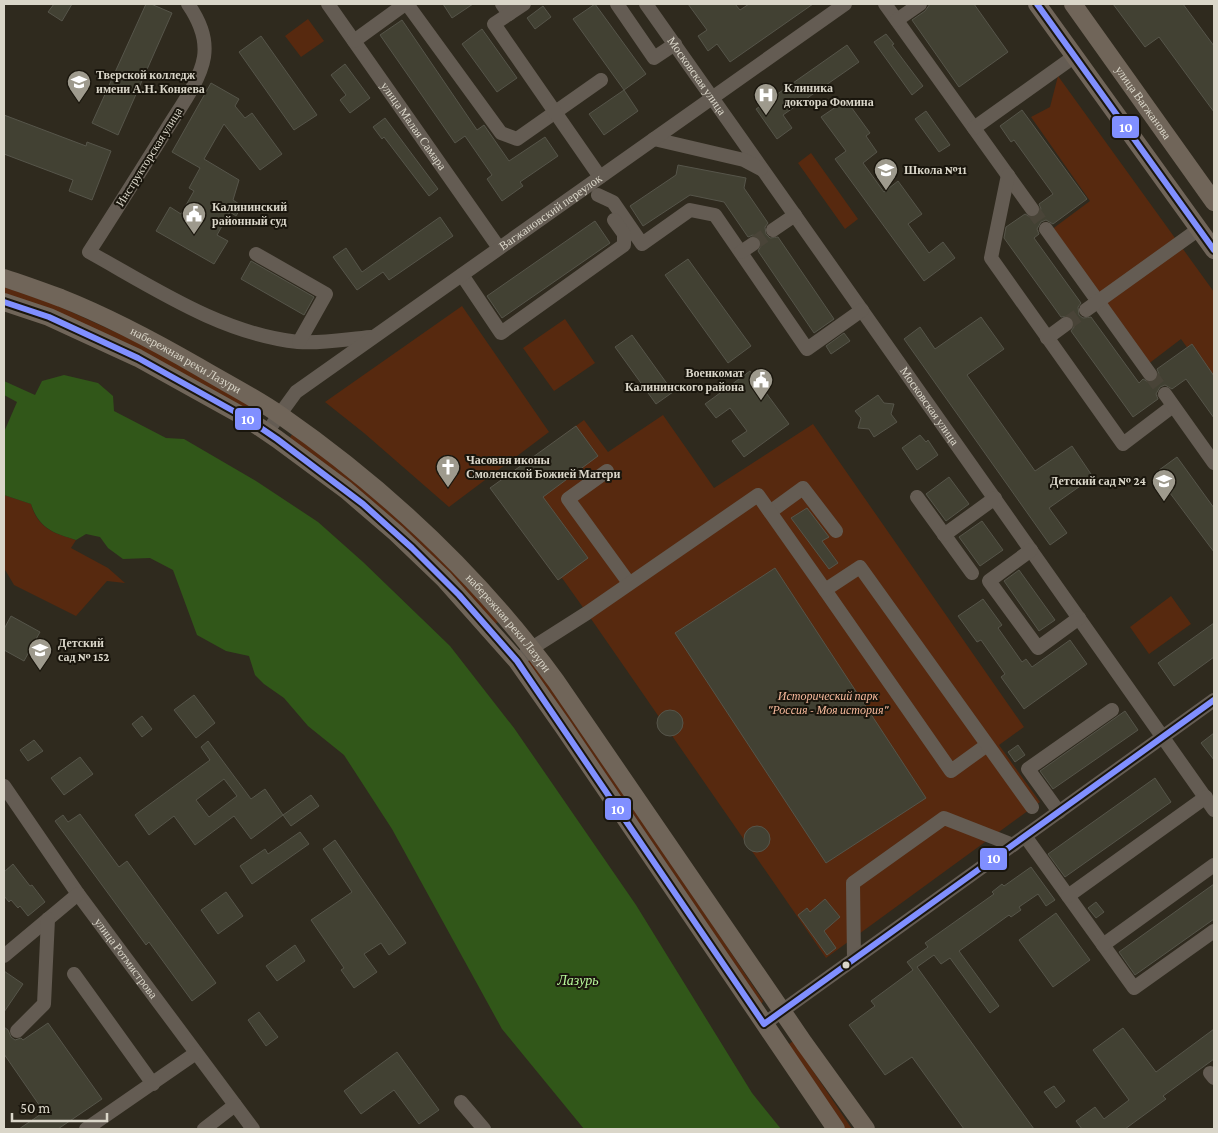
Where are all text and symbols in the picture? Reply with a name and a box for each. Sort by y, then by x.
street label: Московская улица [664,34,729,118]
street label: улица Вагжанова [1112,63,1175,143]
place label: Тверской колледж имени А.Н. Коняева [96,68,205,96]
school or university icon: Тверской колледж имени А.Н. Коняева [66,69,92,103]
street label: улица Малая Самара [378,79,450,173]
place label: Клиника доктора Фомина [784,81,874,109]
hospital icon: Клиника доктора Фомина [753,82,779,116]
street label: Инструкторская улица [113,104,186,209]
line badge: 10 [1111,115,1140,139]
text: 10 [1119,119,1133,135]
school or university icon: Школа №11 [873,157,899,191]
place label: Школа №11 [904,163,967,177]
street label: Вагжановский переулок [496,171,605,253]
place label: Калининский районный суд [212,200,287,228]
public building icon: Калининский районный суд [181,201,207,235]
street label: набережная реки Лазури [128,324,244,397]
street label: Московская улица [897,364,962,449]
place label: Военкомат Калининского района [625,366,744,394]
public building icon: Военкомат Калининского района [748,367,774,401]
line badge: 10 [234,407,262,431]
text: 10 [241,411,255,427]
place label: Часовня иконы Смоленской Божией Матери [466,453,621,481]
church icon: Часовня иконы Смоленской Божией Матери [435,454,461,488]
school or university icon: Детский сад № 24 [1151,468,1177,502]
place label: Детский сад № 24 [1050,474,1147,488]
street label: набережная реки Лазури [463,571,554,675]
place label: Детский сад № 152 [58,636,109,664]
school or university icon: Детский сад № 152 [27,637,53,671]
park label: Исторический парк "Россия - Моя история" [768,689,890,717]
line badge: 10 [604,797,632,821]
text: 10 [611,801,625,817]
line badge: 10 [979,847,1008,871]
text: 10 [987,850,1001,866]
street label: улица Ротмистрова [91,915,161,1002]
unlabelled marker [841,960,851,970]
water label: Лазурь [556,972,599,988]
scale bar [12,1090,108,1122]
text: 50 m [20,1100,50,1116]

